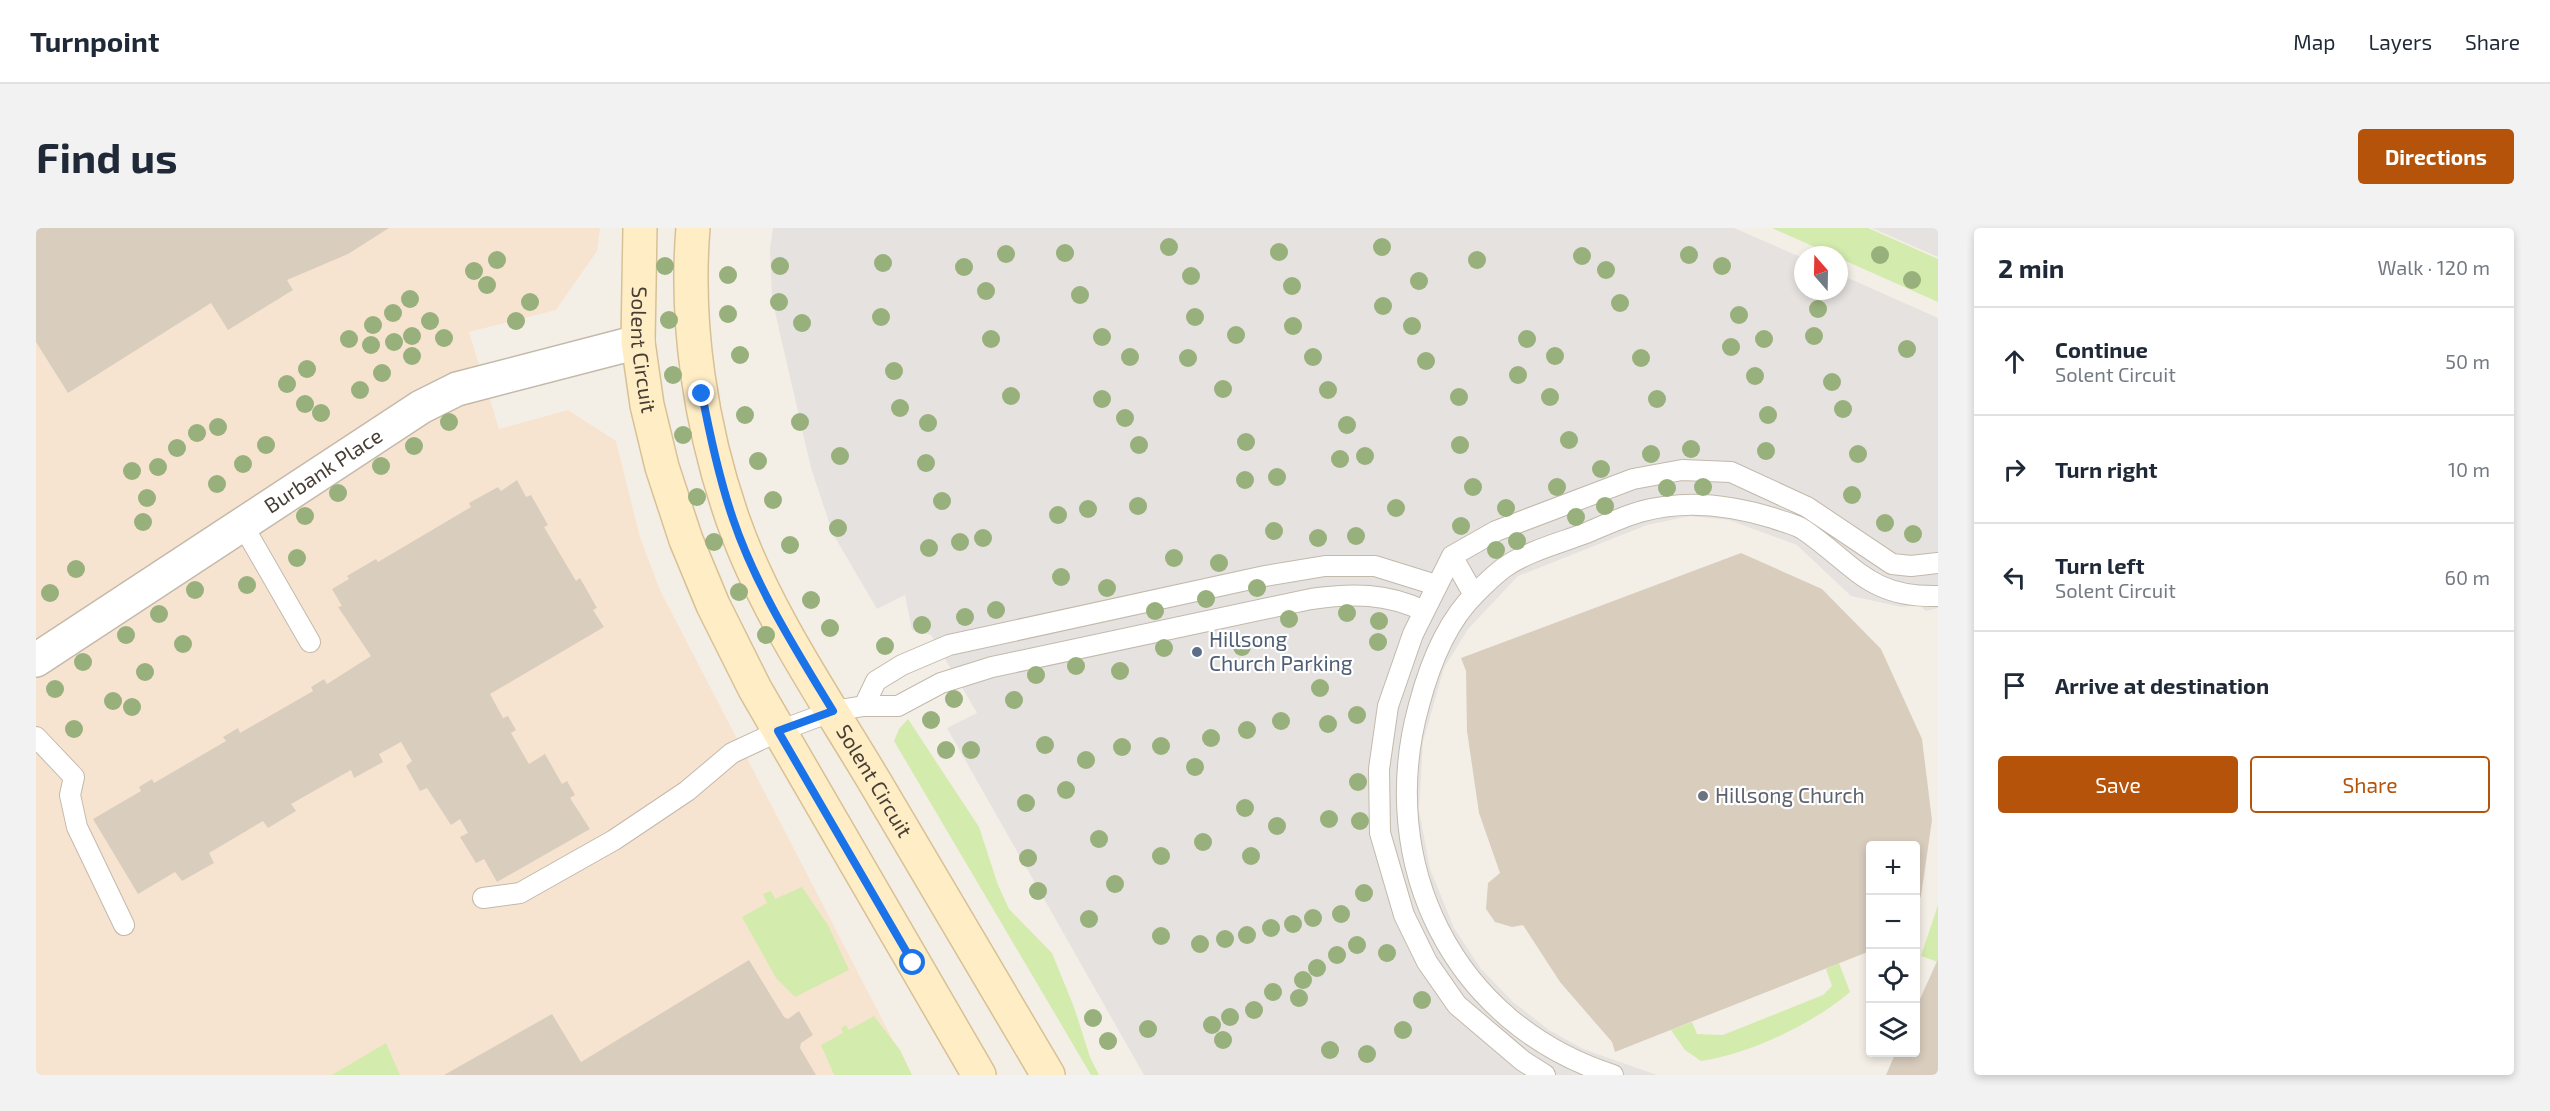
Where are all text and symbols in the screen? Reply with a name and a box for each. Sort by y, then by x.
text: Turnpoint [30,24,159,58]
text: Map [2293,29,2335,54]
text: Layers [2368,29,2432,54]
text: Share [2465,29,2520,54]
button: Directions [2358,129,2514,184]
text: Find us [36,131,178,181]
north arrow [1794,246,1848,300]
text: 2 min [1998,252,2064,283]
text: Walk · 120 m [2378,255,2490,279]
street label: Solent Circuit [627,286,662,415]
text: Continue [2055,336,2148,362]
icon: ahead [1998,345,2031,378]
text: 50 m [2445,349,2490,373]
text: Solent Circuit [2055,362,2176,386]
route end [688,380,714,406]
street label: Burbank Place [259,422,386,518]
icon: right [1998,453,2031,486]
text: Turn right [2055,456,2157,482]
text: 10 m [2448,457,2490,481]
text: Turn left [2055,552,2144,578]
icon: left [1998,561,2031,594]
text: 60 m [2445,565,2490,589]
text: Solent Circuit [2055,578,2176,602]
place label: Hillsong Church Parking [1209,626,1353,675]
marker: Hillsong Church Parking [1190,645,1204,659]
icon: arrive [1998,669,2031,702]
text: Arrive at destination [2055,672,2269,698]
street label: Solent Circuit [832,720,918,841]
button: Save [1998,756,2238,813]
button: Share [2250,756,2490,813]
place label: Hillsong Church [1715,782,1865,807]
marker: Hillsong Church [1696,789,1710,803]
map controls [1866,841,1920,1057]
button: + [1866,841,1920,895]
button: − [1866,895,1920,949]
route start [899,949,925,975]
button: locate [1866,949,1920,1003]
button: layers [1866,1003,1920,1057]

